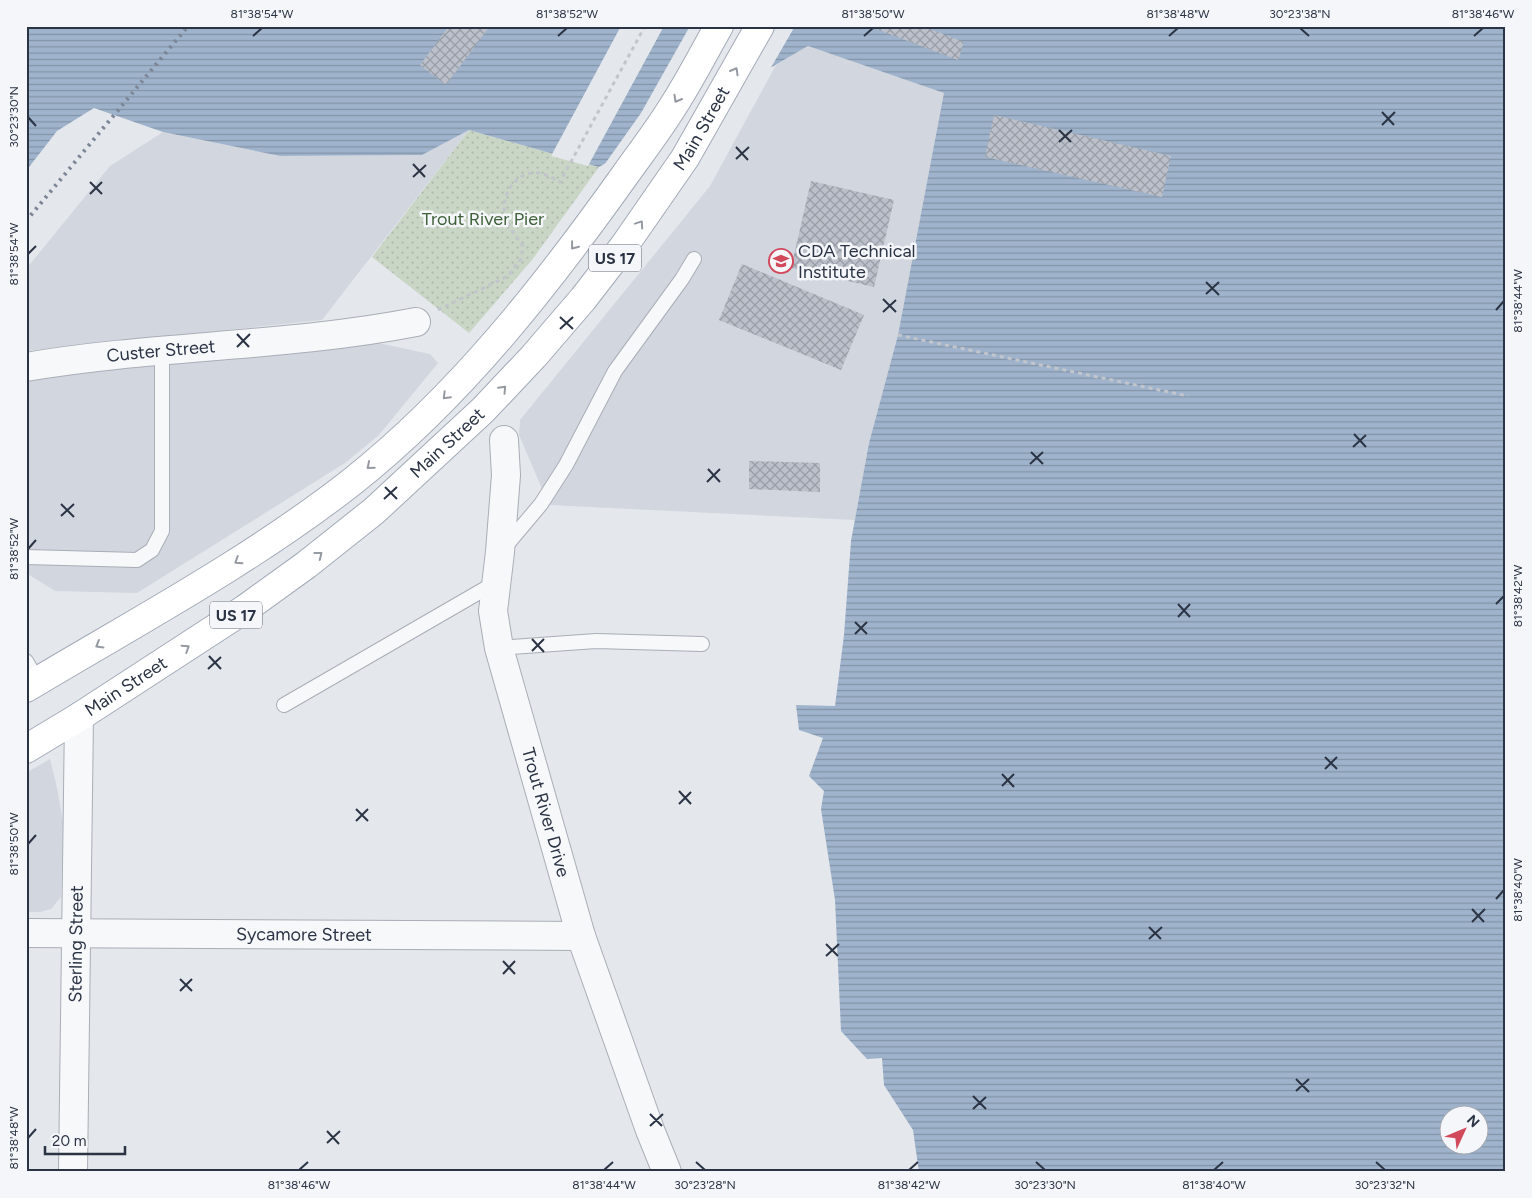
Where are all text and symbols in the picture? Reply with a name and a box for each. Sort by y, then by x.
text: 81°38'54"W [231,7,294,21]
text: 81°38'52"W [536,7,598,21]
text: 81°38'50"W [841,7,905,21]
text: 81°38'48"W [1146,7,1210,21]
text: 30°23'38"N [1269,7,1331,21]
text: 81°38'46"W [1452,7,1515,21]
one-way arrow [728,67,738,76]
street label: Main Street [669,82,734,175]
text: 30°23'30"N [7,86,21,148]
one-way arrow [674,94,684,103]
park label: Trout River Pier [422,208,544,230]
one-way arrow [634,220,643,229]
text: 81°38'54"W [7,222,21,285]
one-way arrow [571,240,580,250]
place label: CDA Technical Institute [798,240,916,283]
road number: US 17 [589,244,641,272]
school or university icon: CDA Technical Institute [768,248,794,274]
text: 81°38'44"W [1511,269,1525,333]
street label: Custer Street [106,335,216,367]
one-way arrow [497,386,506,395]
one-way arrow [442,390,451,399]
street label: Main Street [406,403,489,483]
one-way arrow [366,461,375,470]
text: 81°38'52"W [7,518,21,580]
one-way arrow [313,552,322,560]
one-way arrow [234,555,244,564]
text: 81°38'42"W [1511,564,1525,627]
road number: US 17 [210,602,262,628]
one-way arrow [95,638,104,648]
one-way arrow [180,645,189,654]
street label: Main Street [81,652,171,721]
street label: Trout River Drive [517,745,575,880]
text: 81°38'50"W [7,812,21,876]
text: 81°38'40"W [1511,858,1525,922]
street label: Sterling Street [64,885,88,1003]
street label: Sycamore Street [236,923,372,946]
text: 81°38'48"W [7,1106,21,1170]
north arrow [1440,1106,1490,1156]
text: N [1463,1112,1483,1131]
scale bar [45,1123,125,1155]
text: 20 m [52,1132,86,1150]
text: 81°38'46"W [268,1178,331,1192]
text: 81°38'44"W [572,1178,636,1192]
text: 30°23'28"N [674,1178,736,1192]
text: 81°38'42"W [878,1178,941,1192]
text: 30°23'30"N [1014,1178,1076,1192]
text: 81°38'40"W [1182,1178,1246,1192]
text: 30°23'32"N [1355,1178,1415,1192]

